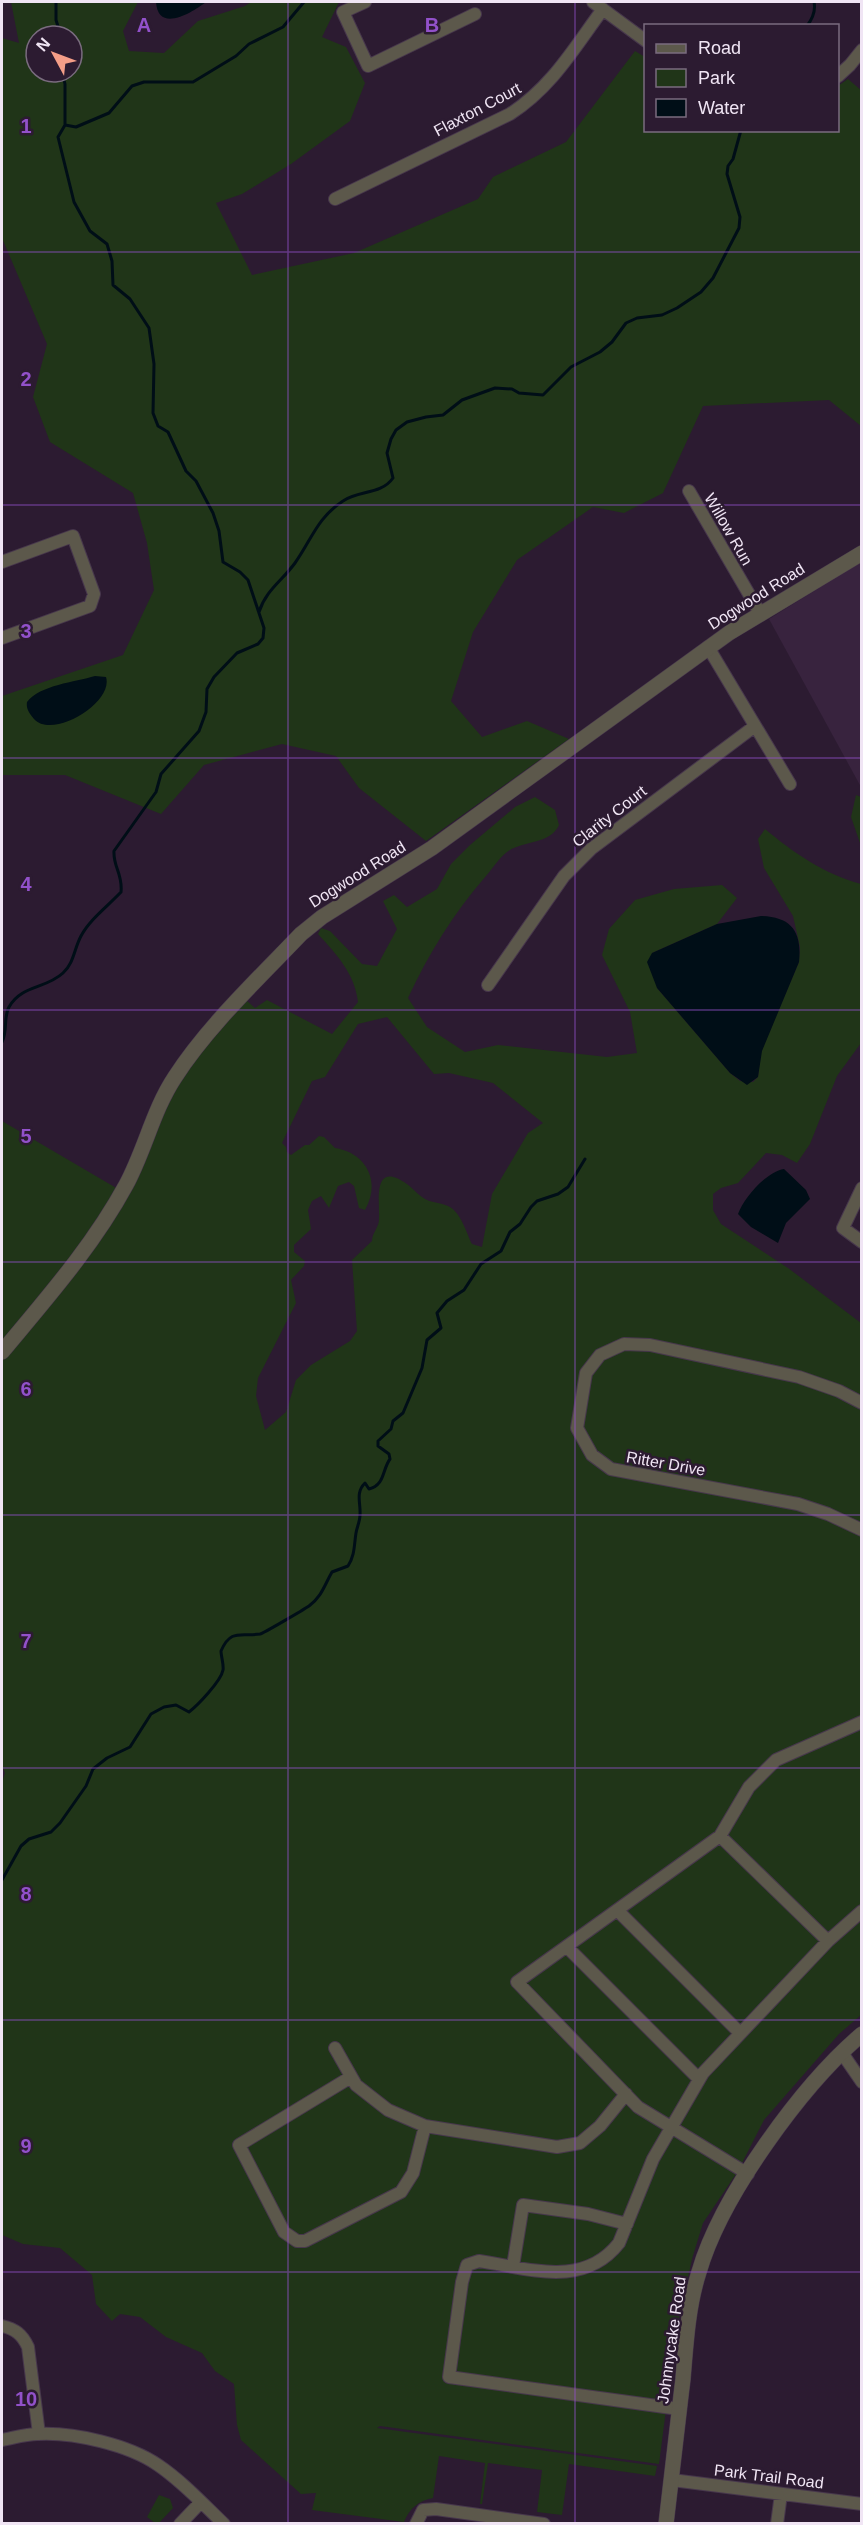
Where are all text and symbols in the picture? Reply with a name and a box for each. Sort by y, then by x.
text: A [137,14,151,36]
text: B [425,14,439,36]
north arrow [24,24,84,84]
legend [644,24,839,132]
text: N [33,35,53,54]
text: Road [698,38,741,58]
text: Park [698,68,736,88]
street label: Flaxton Court [431,79,524,139]
text: Water [698,98,745,118]
text: 1 [20,115,32,137]
text: 2 [20,368,32,390]
street label: Willow Run [701,490,756,568]
street label: Dogwood Road [705,560,808,633]
text: 3 [20,620,32,642]
street label: Clarity Court [569,782,650,850]
street label: Dogwood Road [306,838,409,911]
text: 4 [20,873,32,895]
text: 5 [20,1125,32,1147]
text: 6 [20,1378,32,1400]
street label: Ritter Drive [625,1448,707,1479]
text: 7 [20,1630,32,1652]
text: 8 [20,1883,32,1905]
text: 9 [20,2135,32,2157]
street label: Johnnycake Road [654,2275,689,2405]
text: 10 [15,2388,37,2410]
street label: Park Trail Road [713,2461,825,2492]

